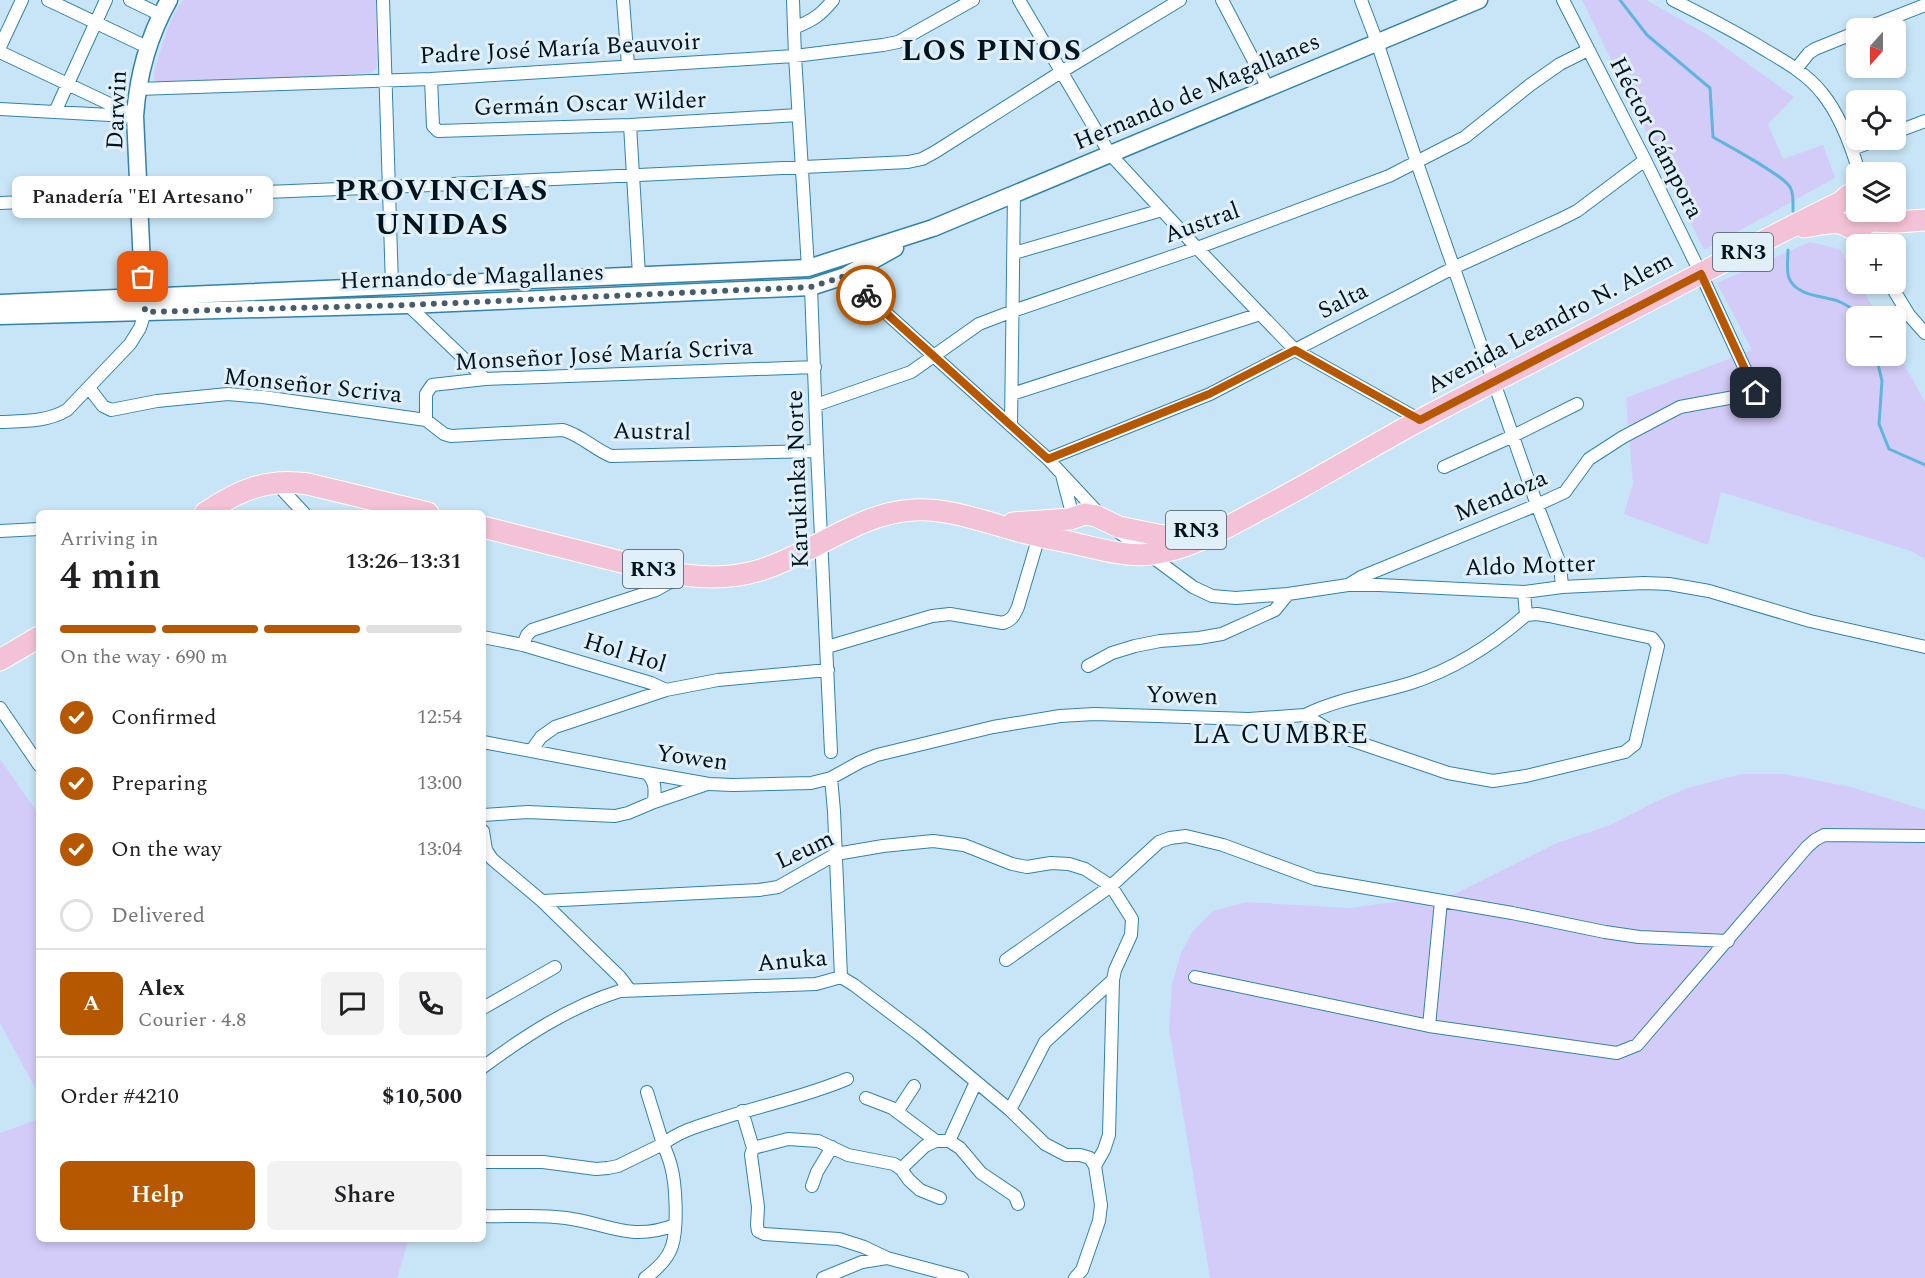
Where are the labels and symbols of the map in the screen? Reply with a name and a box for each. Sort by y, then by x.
north arrow [1846,18,1906,78]
street label: Padre José María Beauvoir [419,24,701,74]
street label: Hernando de Magallanes [1068,24,1326,160]
district label: LOS PINOS [902,28,1082,74]
street label: Héctor Cámpora [1600,51,1712,225]
street label: Darwin [97,69,137,151]
street label: Germán Oscar Wilder [473,82,707,126]
district label: PROVINCIAS UNIDAS [335,168,549,248]
callout: Panadería "El Artesano" [12,175,274,217]
street label: Austral [1159,193,1245,253]
road number: RN3 [1713,233,1773,271]
street label: Avenida Leandro N. Alem [1420,243,1680,403]
pin [117,251,168,302]
street label: Hernando de Magallanes [339,254,605,300]
courier [836,265,896,325]
street label: Salta [1312,273,1375,329]
street label: Monseñor José María Scriva [454,329,754,381]
street label: Monseñor Scriva [222,359,404,413]
pin [1730,367,1781,418]
street label: Karukinka Norte [777,389,819,569]
street label: Austral [613,413,691,451]
street label: Mendoza [1449,460,1553,532]
road number: RN3 [1166,511,1226,549]
street label: Aldo Motter [1464,546,1596,586]
road number: RN3 [623,550,683,588]
street label: Hol Hol [579,623,671,683]
street label: Yowen [1145,677,1219,715]
district label: LA CUMBRE [1192,714,1370,756]
street label: Yowen [654,735,730,781]
street label: Leum [770,821,840,879]
street label: Anuka [755,940,829,982]

